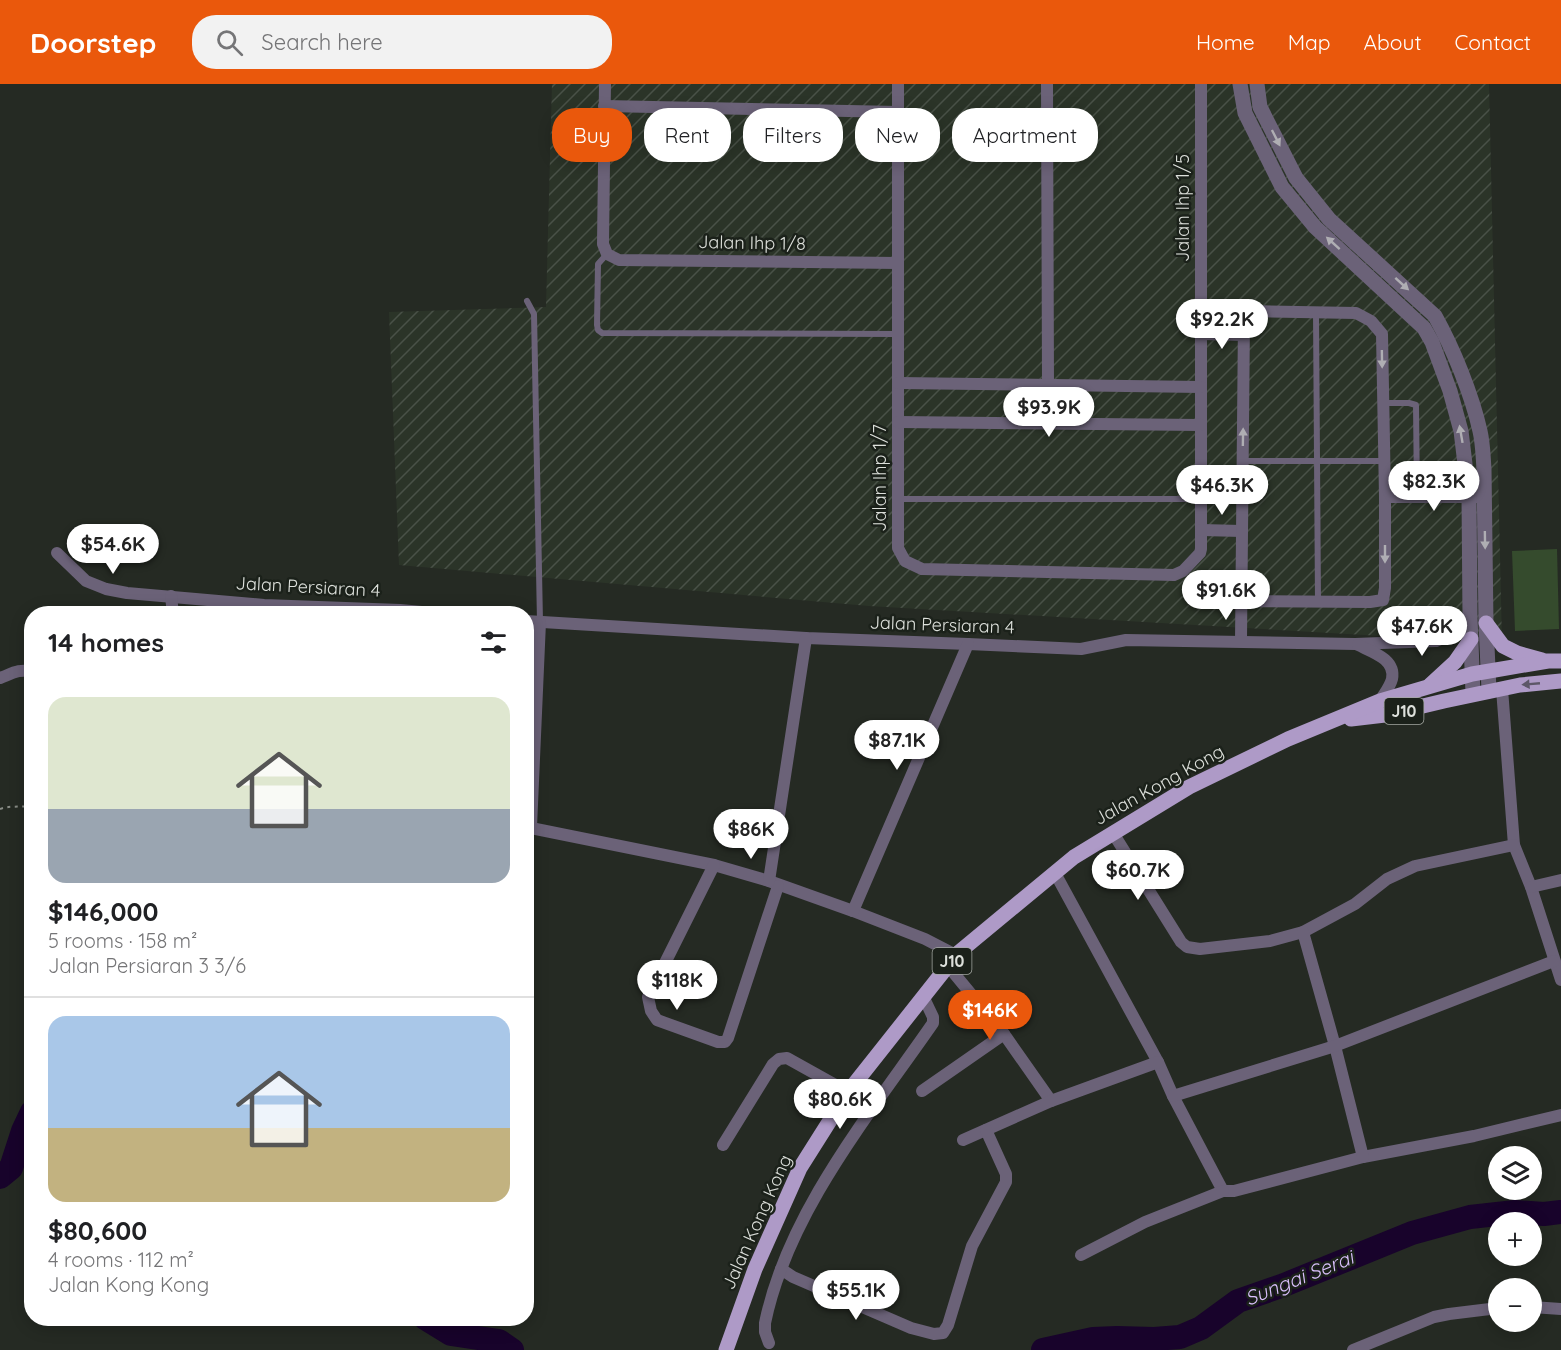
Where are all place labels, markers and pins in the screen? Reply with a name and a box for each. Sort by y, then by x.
pin: $92.2K [1173,299,1271,350]
pin: $93.9K [1000,387,1098,438]
pin: $82.3K [1385,461,1483,512]
pin: $46.3K [1173,465,1271,516]
pin: $54.6K [64,524,162,575]
pin: $91.6K [1177,570,1275,621]
pin: $47.6K [1373,606,1471,657]
pin: $87.1K [848,720,946,771]
pin: $86K [715,809,787,860]
pin: $60.7K [1089,850,1187,901]
pin: $118K [635,960,719,1011]
pin: $146K [948,990,1032,1041]
pin: $80.6K [791,1079,889,1130]
pin: $55.1K [807,1270,905,1321]

